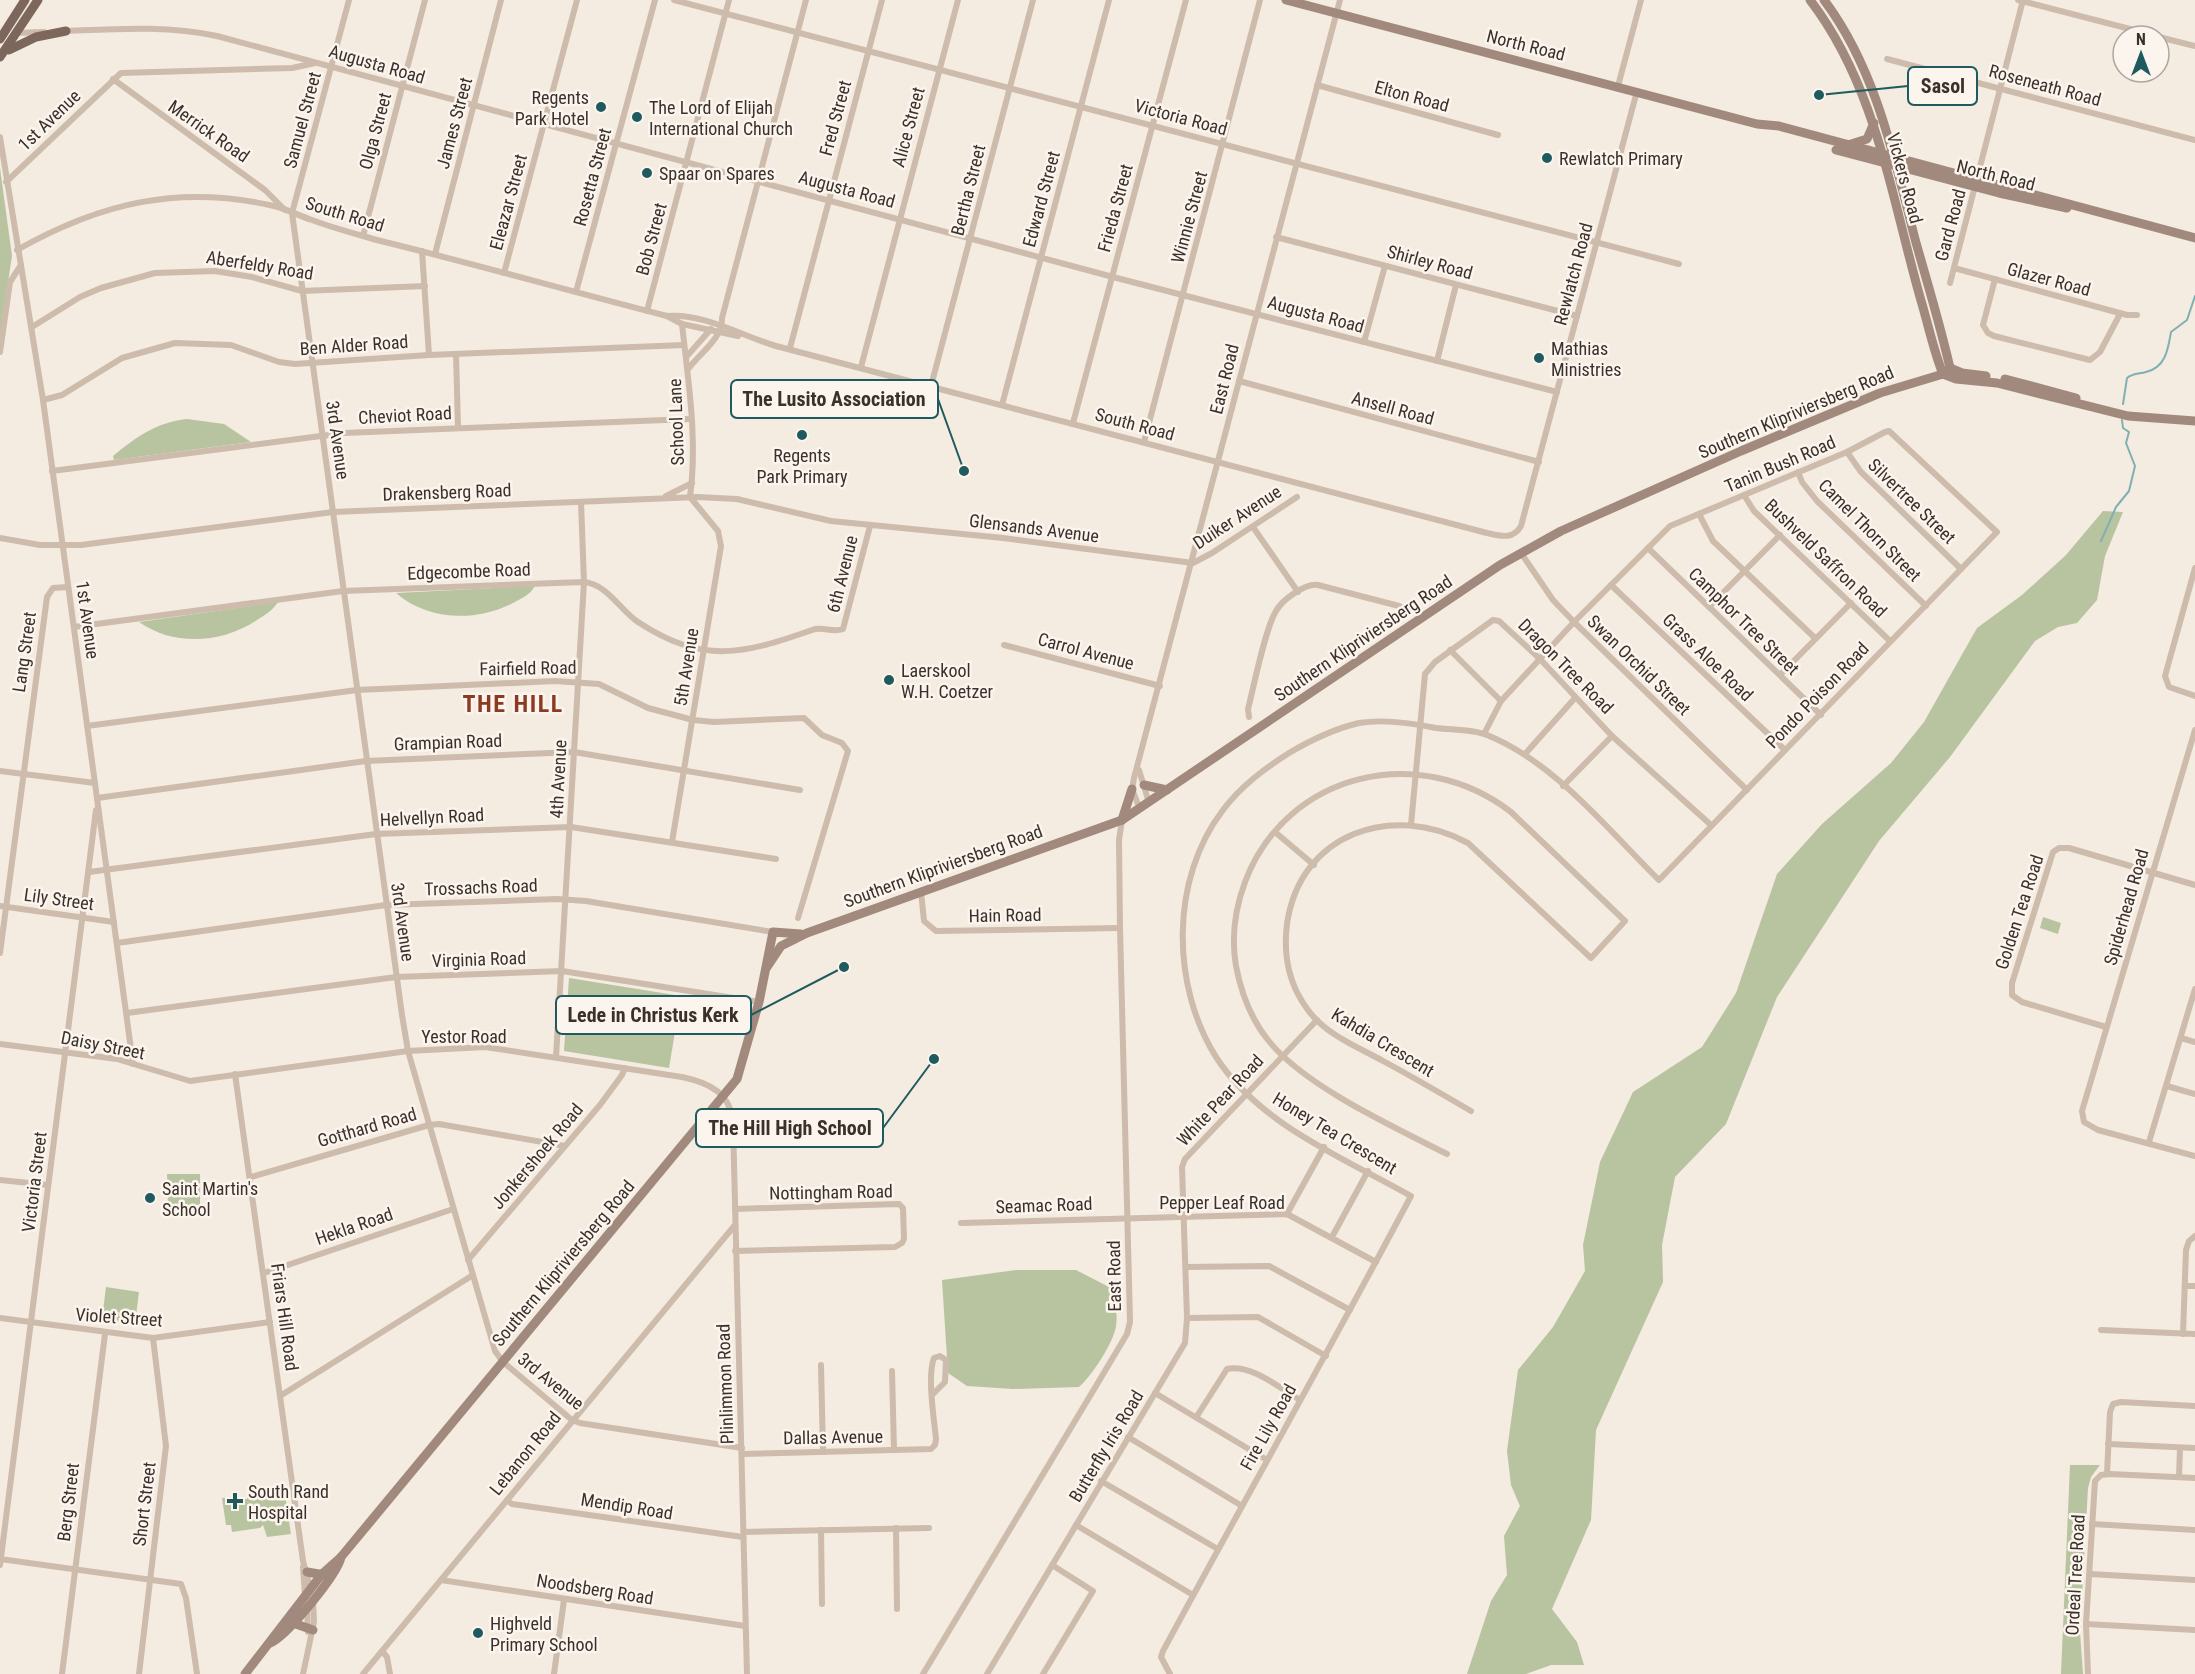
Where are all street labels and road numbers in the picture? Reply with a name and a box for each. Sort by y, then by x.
street label: North Road [1484,25,1568,65]
street label: Augusta Road [327,40,427,88]
street label: Roseneath Road [1987,60,2103,110]
street label: Samuel Street [279,69,325,171]
street label: James Street [432,75,476,171]
street label: Elton Road [1372,76,1452,116]
street label: Fred Street [815,78,855,158]
street label: 1st Avenue [14,85,84,155]
street label: Alice Street [887,85,929,169]
street label: Olga Street [355,90,395,172]
street label: Merrick Road [165,95,253,167]
street label: Victoria Road [1132,95,1230,139]
street label: Rosetta Street [569,126,615,228]
street label: Vickers Road [1883,130,1927,226]
street label: Bertha Street [947,142,989,238]
street label: Edward Street [1018,149,1064,249]
street label: Eleazar Street [485,152,531,252]
street label: North Road [1954,155,2038,195]
street label: Frieda Street [1093,162,1137,254]
street label: Augusta Road [796,166,898,212]
street label: Winnie Street [1167,169,1211,265]
street label: Gard Road [1930,187,1970,263]
street label: South Road [303,192,387,236]
street label: Bob Street [631,201,671,277]
street label: Rewlatch Road [1549,221,1597,327]
street label: Shirley Road [1385,240,1475,284]
street label: Aberfeldy Road [205,246,315,284]
street label: Glazer Road [2005,258,2093,300]
street label: Augusta Road [1265,291,1367,337]
street label: Ben Alder Road [299,331,409,359]
street label: East Road [1205,342,1243,416]
street label: Southern Klipriviersberg Road [1695,361,1897,463]
street label: School Lane [664,378,688,466]
street label: Ansell Road [1350,387,1436,429]
street label: 3rd Avenue [322,399,354,481]
street label: Cheviot Road [358,402,452,428]
street label: South Road [1093,403,1177,445]
street label: Tanin Bush Road [1721,431,1839,497]
street label: Silvertree Street [1864,454,1960,548]
street label: Camel Thorn Street [1814,474,1926,586]
street label: Drakensberg Road [382,479,512,505]
street label: Duiker Avenue [1189,481,1285,553]
street label: Bushveld Saffron Road [1761,494,1891,622]
street label: Glensands Avenue [968,510,1100,546]
street label: 6th Avenue [822,533,862,615]
street label: Edgecombe Road [407,558,531,584]
street label: Camphor Tree Street [1684,563,1804,679]
street label: Southern Klipriviersberg Road [1270,571,1456,705]
street label: 1st Avenue [72,580,104,660]
street label: Grass Aloe Road [1659,609,1757,705]
street label: Lang Street [8,610,40,694]
street label: Swan Orchid Street [1583,611,1695,719]
street label: Dragon Tree Road [1514,614,1618,718]
street label: 5th Avenue [669,626,703,708]
street label: Carrol Avenue [1036,628,1136,674]
street label: Pondo Poison Road [1761,638,1873,752]
street label: Fairfield Road [479,657,577,679]
street label: Grampian Road [393,730,503,754]
street label: 4th Avenue [545,739,571,819]
street label: Helvellyn Road [379,804,485,830]
street label: Southern Klipriviersberg Road [841,820,1045,912]
street label: Spiderhead Road [2099,846,2153,968]
street label: Golden Tea Road [1991,852,2047,972]
street label: Trossachs Road [424,875,538,899]
street label: 3rd Avenue [387,881,419,963]
street label: Lily Street [23,884,95,914]
street label: Hain Road [968,904,1042,926]
street label: Virginia Road [432,947,526,971]
street label: Kahdia Crescent [1328,1003,1438,1081]
street label: Yestor Road [421,1026,507,1047]
street label: Daisy Street [59,1027,147,1063]
street label: White Pear Road [1172,1050,1268,1150]
street label: Honey Tea Crescent [1269,1088,1401,1178]
street label: Jonkershoek Road [487,1099,587,1213]
street label: Gotthard Road [315,1103,419,1151]
street label: Victoria Street [17,1130,51,1234]
street label: Southern Klipriviersberg Road [487,1176,639,1350]
street label: Nottingham Road [769,1180,893,1204]
street label: Pepper Leaf Road [1159,1192,1285,1213]
street label: Seamac Road [995,1193,1093,1217]
street label: Hekla Road [312,1203,396,1249]
street label: East Road [1103,1240,1125,1312]
street label: Friars Hill Road [267,1262,303,1372]
street label: Violet Street [75,1303,163,1331]
street label: Plinlimmon Road [712,1323,738,1445]
street label: 3rd Avenue [514,1348,588,1414]
street label: Fire Lily Road [1236,1380,1300,1474]
street label: Butterfly Iris Road [1064,1386,1148,1506]
street label: Lebanon Road [485,1407,565,1499]
street label: Dallas Avenue [783,1426,883,1448]
street label: Short Street [128,1461,160,1547]
street label: Berg Street [53,1462,83,1542]
street label: Mendip Road [579,1488,675,1524]
street label: Ordeal Tree Road [2061,1514,2089,1636]
street label: Noodsberg Road [535,1569,655,1609]

